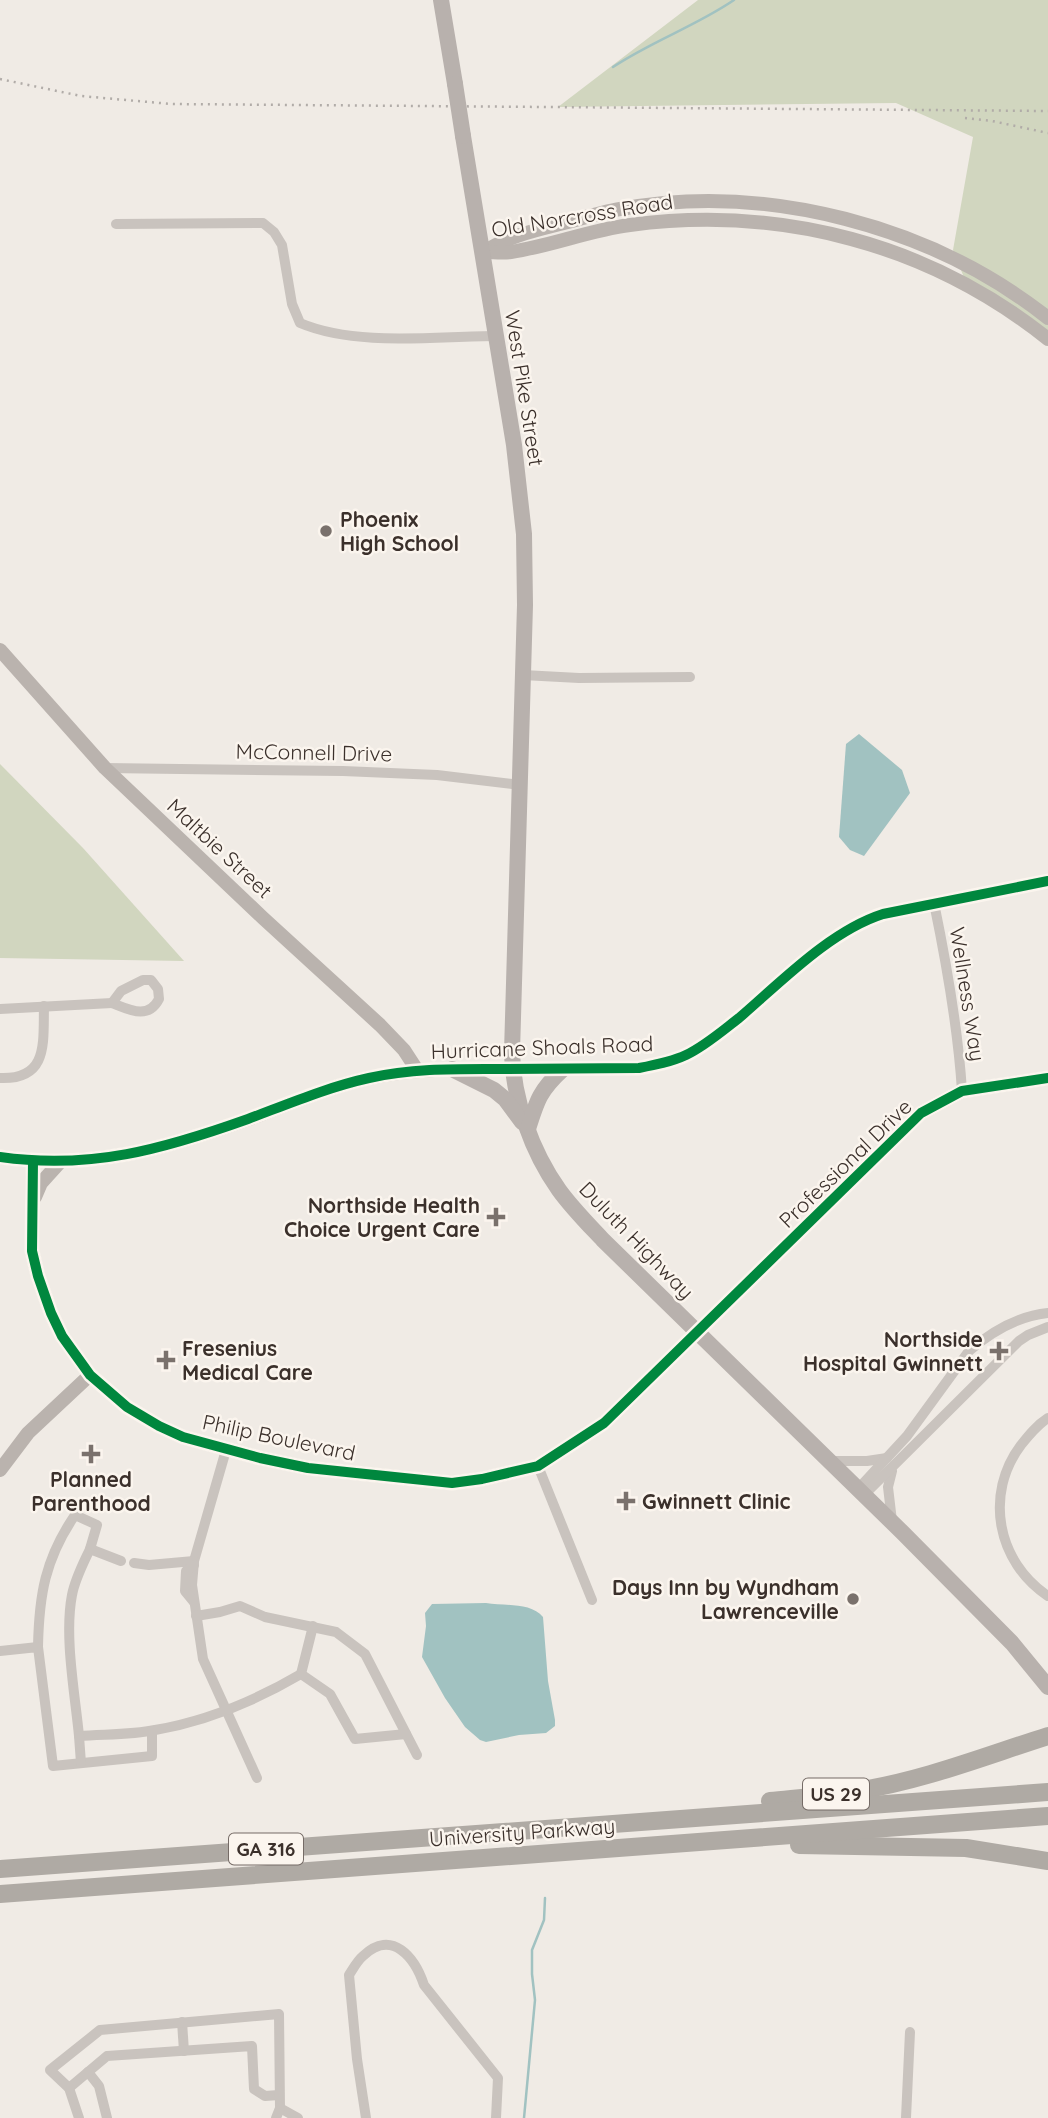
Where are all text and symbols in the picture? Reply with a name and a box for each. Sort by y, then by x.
street label: Old Norcross Road [489,188,675,242]
street label: West Pike Street [500,308,550,468]
place label: Phoenix High School [340,506,459,556]
marker: Phoenix High School [318,523,334,539]
street label: McConnell Drive [235,738,393,766]
street label: Maltbie Street [162,793,278,903]
street label: Wellness Way [945,925,991,1063]
street label: Hurricane Shoals Road [430,1030,654,1064]
street label: Professional Drive [773,1093,917,1233]
street label: Duluth Highway [574,1176,700,1304]
place label: Northside Health Choice Urgent Care [284,1192,480,1242]
marker: Northside Health Choice Urgent Care [486,1207,506,1227]
place label: Northside Hospital Gwinnett [803,1326,983,1376]
place label: Fresenius Medical Care [182,1335,313,1385]
marker: Northside Hospital Gwinnett [989,1341,1009,1361]
marker: Fresenius Medical Care [156,1350,176,1370]
street label: Philip Boulevard [200,1408,358,1466]
marker: Planned Parenthood [81,1444,101,1464]
place label: Planned Parenthood [31,1466,151,1516]
place label: Gwinnett Clinic [642,1488,790,1514]
marker: Gwinnett Clinic [616,1491,636,1511]
place label: Days Inn by Wyndham Lawrenceville [612,1574,839,1624]
marker: Days Inn by Wyndham Lawrenceville [845,1591,861,1607]
road number: US 29 [803,1778,869,1810]
street label: University Parkway [428,1813,616,1851]
road number: GA 316 [229,1834,303,1865]

